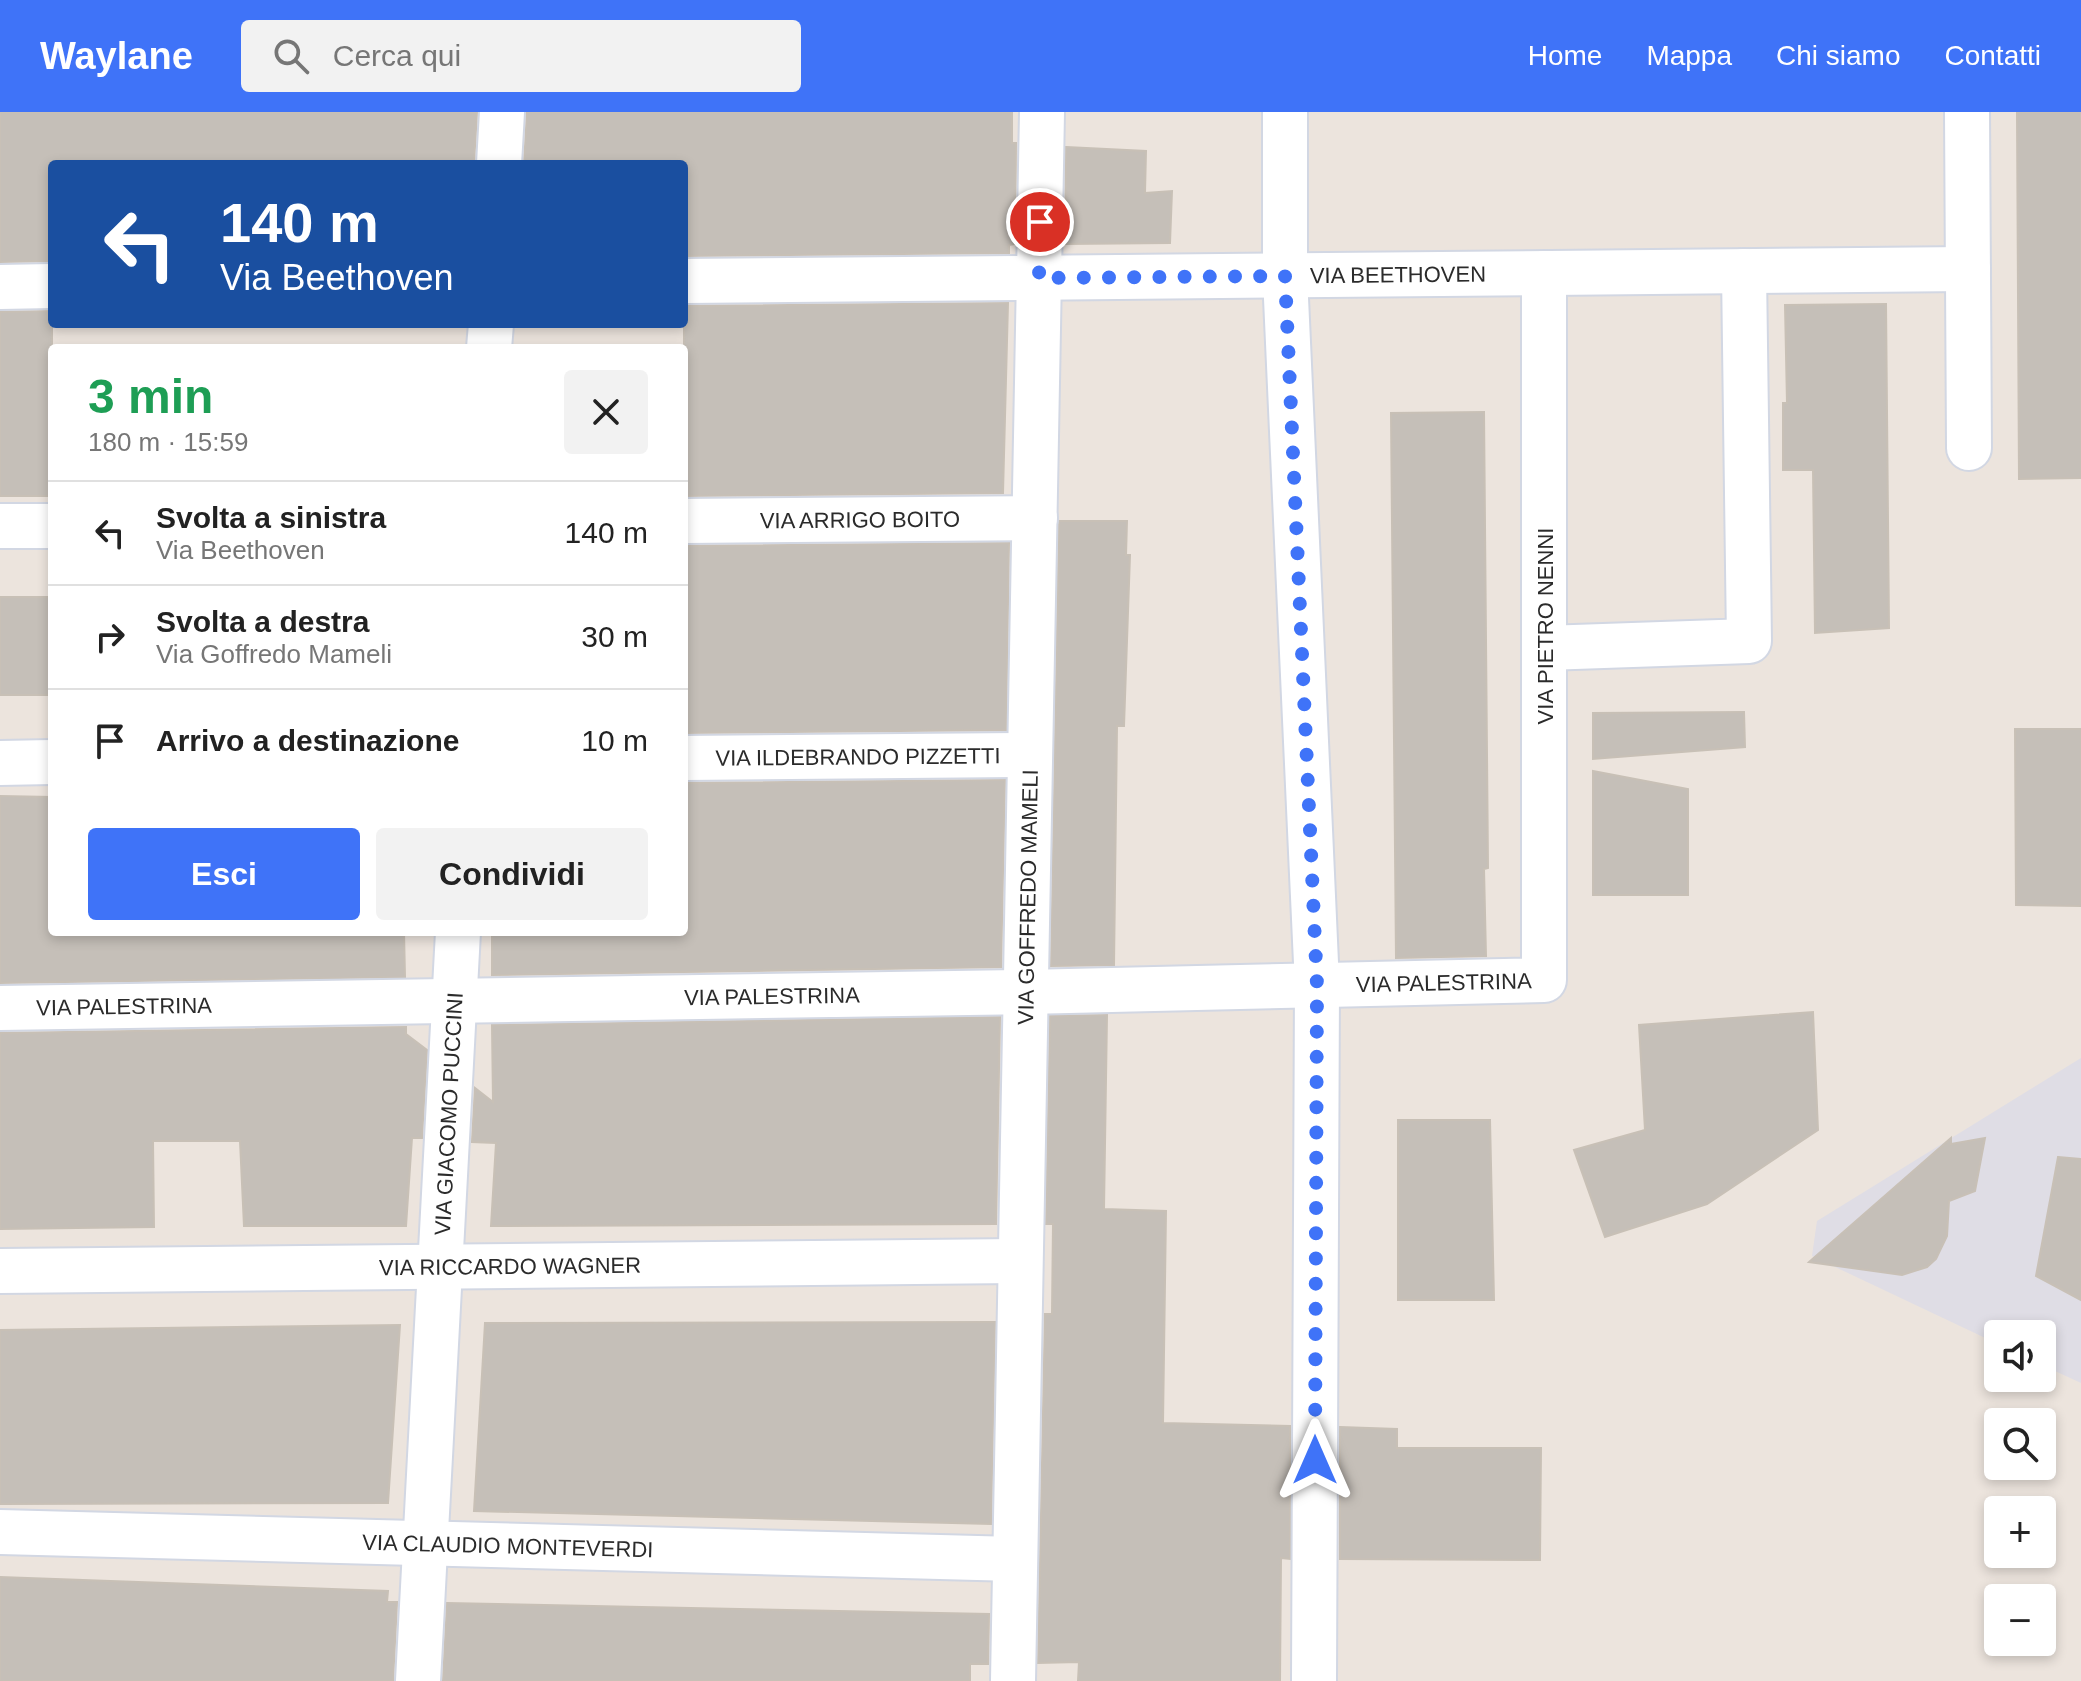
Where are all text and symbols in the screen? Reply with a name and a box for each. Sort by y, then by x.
search box [241,20,801,92]
icon: search [269,34,313,78]
text: Waylane [40,35,193,77]
text: Cerca qui [333,39,461,72]
text: Home [1528,40,1602,71]
text: Mappa [1646,40,1732,71]
text: Chi siamo [1776,40,1901,71]
text: Contatti [1945,40,2041,71]
pin [1006,188,1074,256]
text: 140 m [220,191,379,254]
icon: left [88,192,192,296]
icon: arrive [1018,200,1062,244]
text: Via Beethoven [220,257,454,298]
street label: VIA BEETHOVEN [1310,261,1486,288]
text: 3 min [88,370,213,423]
button: close [564,370,648,454]
text: 180 m · 15:59 [88,427,248,457]
text: Svolta a sinistra [156,501,386,534]
street label: VIA ARRIGO BOITO [760,506,960,533]
icon: left [88,511,132,555]
text: 140 m [565,516,648,549]
street label: VIA PIETRO NENNI [1533,528,1558,724]
text: Via Beethoven [156,535,325,565]
text: Svolta a destra [156,605,369,638]
icon: right [88,615,132,659]
text: 30 m [581,620,648,653]
text: Via Goffredo Mameli [156,639,392,669]
icon: arrive [88,719,132,763]
text: Arrivo a destinazione [156,724,459,757]
text: 10 m [581,724,648,757]
street label: VIA ILDEBRANDO PIZZETTI [715,743,1001,770]
street label: VIA GOFFREDO MAMELI [1013,769,1042,1025]
button: Esci [88,828,360,920]
button: Condividi [376,828,648,920]
street label: VIA PALESTRINA [1356,968,1532,997]
street label: VIA PALESTRINA [684,982,860,1010]
street label: VIA PALESTRINA [36,992,212,1020]
street label: VIA GIACOMO PUCCINI [429,992,467,1236]
street label: VIA RICCARDO WAGNER [379,1252,641,1280]
map controls [1984,1320,2056,1656]
button: sound [1984,1320,2056,1392]
button: search [1984,1408,2056,1480]
position arrow [1273,1418,1357,1502]
button: + [1984,1496,2056,1568]
street label: VIA CLAUDIO MONTEVERDI [362,1529,654,1562]
button: − [1984,1584,2056,1656]

